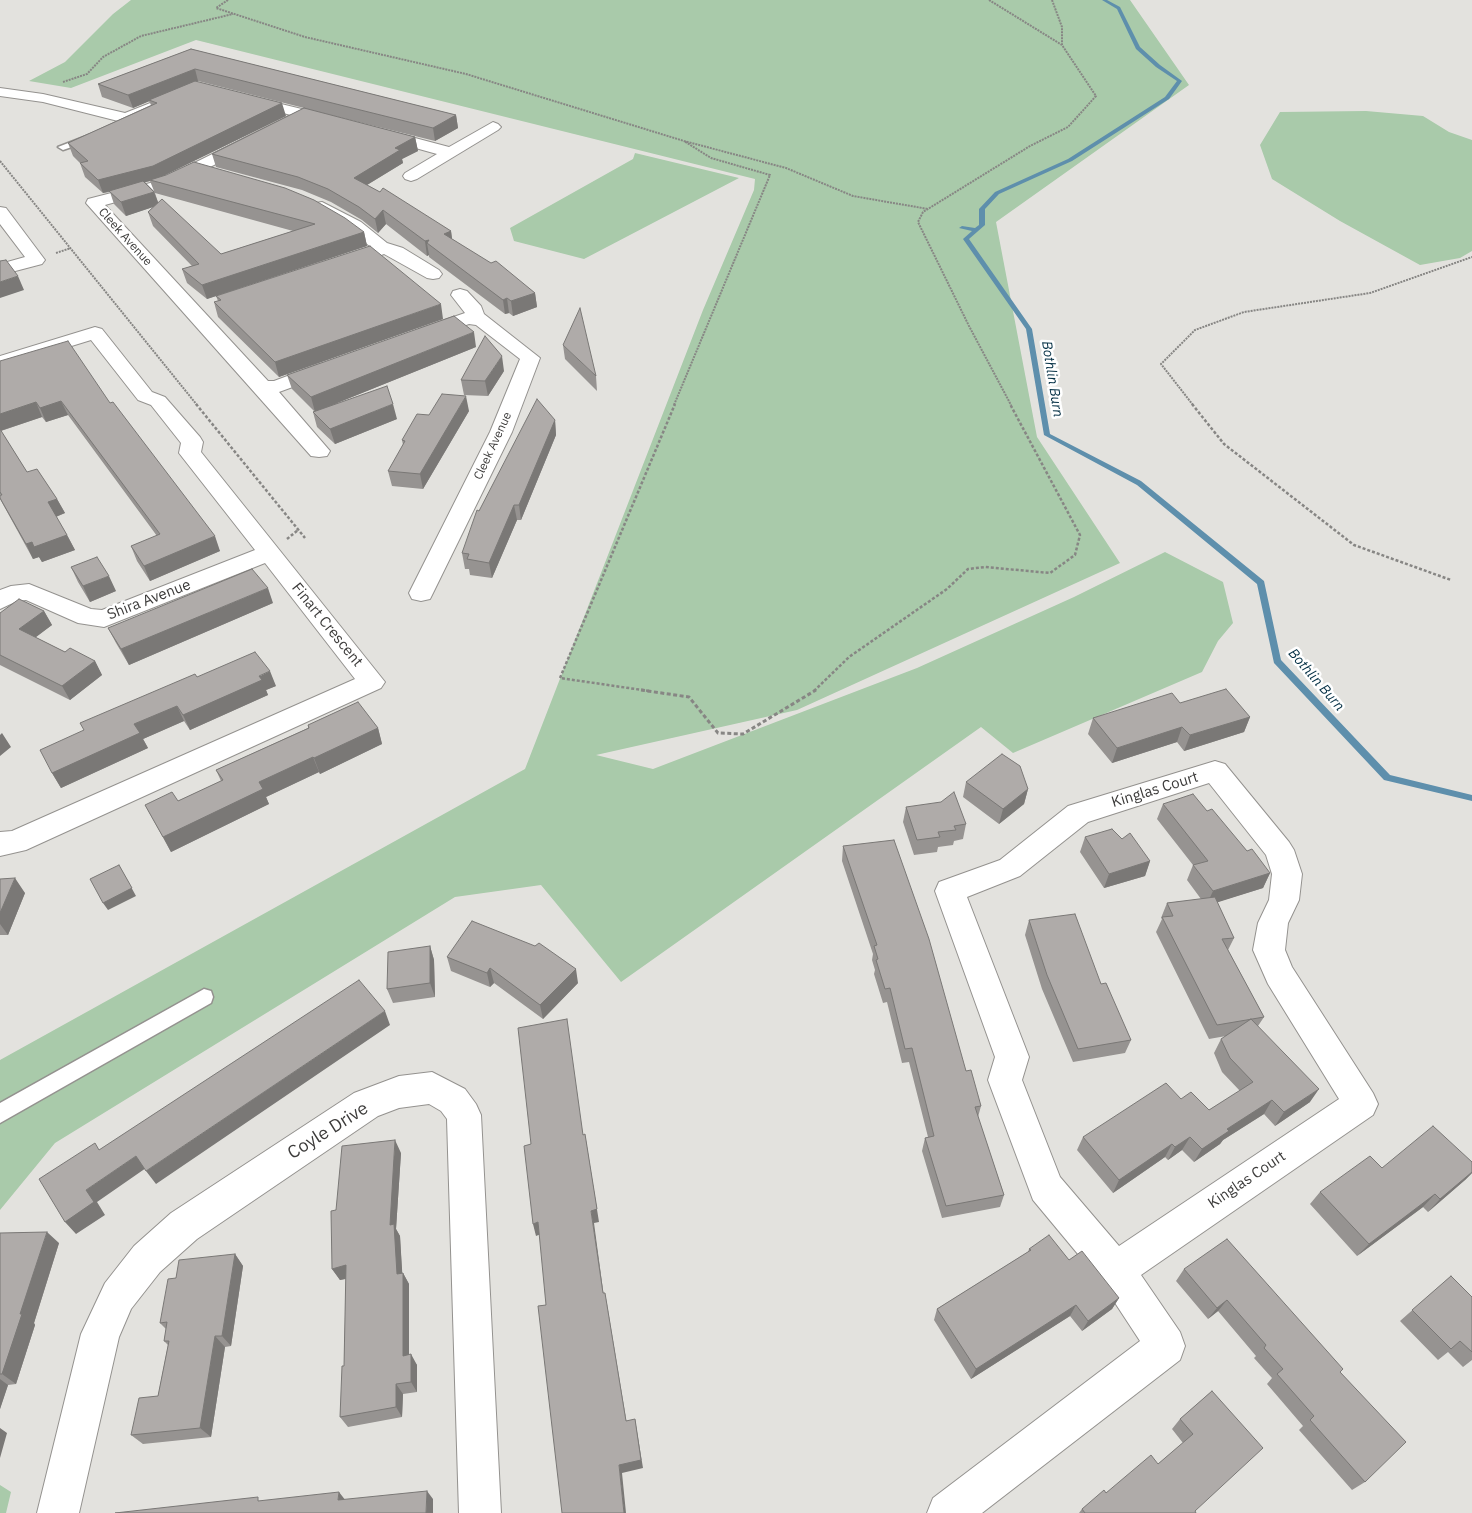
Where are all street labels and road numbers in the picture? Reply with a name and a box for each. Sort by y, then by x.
street label: Cleek Avenue [95,205,155,269]
street label: Cleek Avenue [471,410,515,482]
street label: Shira Avenue [105,576,193,624]
street label: Finart Crescent [288,579,366,671]
street label: Kinglas Court [1109,768,1201,812]
street label: Coyle Drive [284,1098,372,1164]
street label: Kinglas Court [1205,1147,1289,1213]

